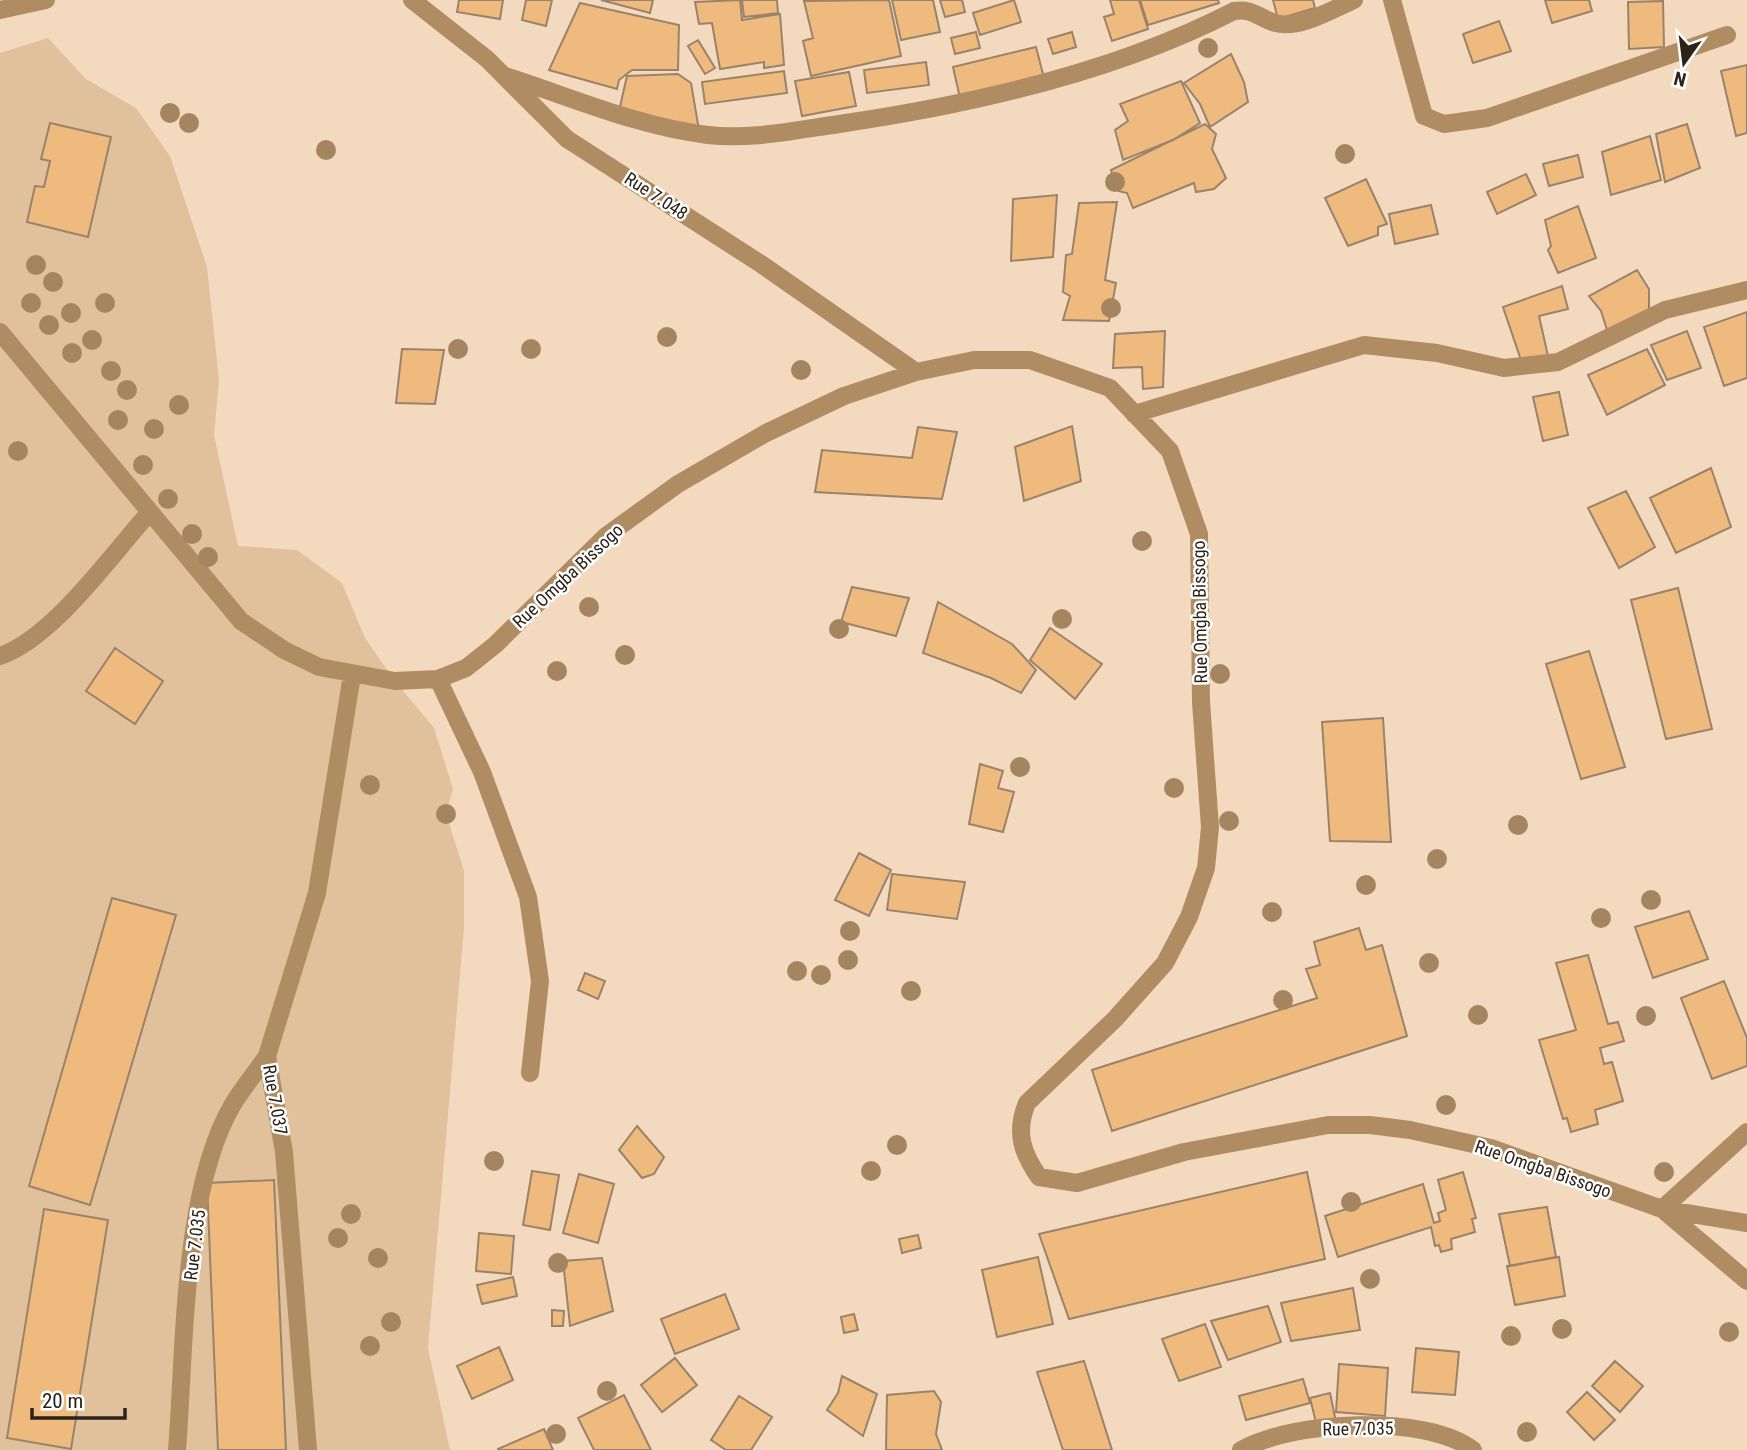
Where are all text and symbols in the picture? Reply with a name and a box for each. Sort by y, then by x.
north arrow [1649,28,1719,98]
text: N [1672,66,1688,92]
street label: Rue 7.048 [621,167,692,224]
street label: Rue Omgba Bissogo [508,519,627,632]
street label: Rue Omgba Bissogo [1188,540,1211,684]
street label: Rue 7.037 [259,1063,292,1137]
street label: Rue Omgba Bissogo [1472,1135,1614,1202]
street label: Rue 7.035 [180,1208,209,1282]
scale bar [32,1376,124,1420]
text: 20 m [42,1389,83,1413]
street label: Rue 7.035 [1322,1417,1394,1440]

